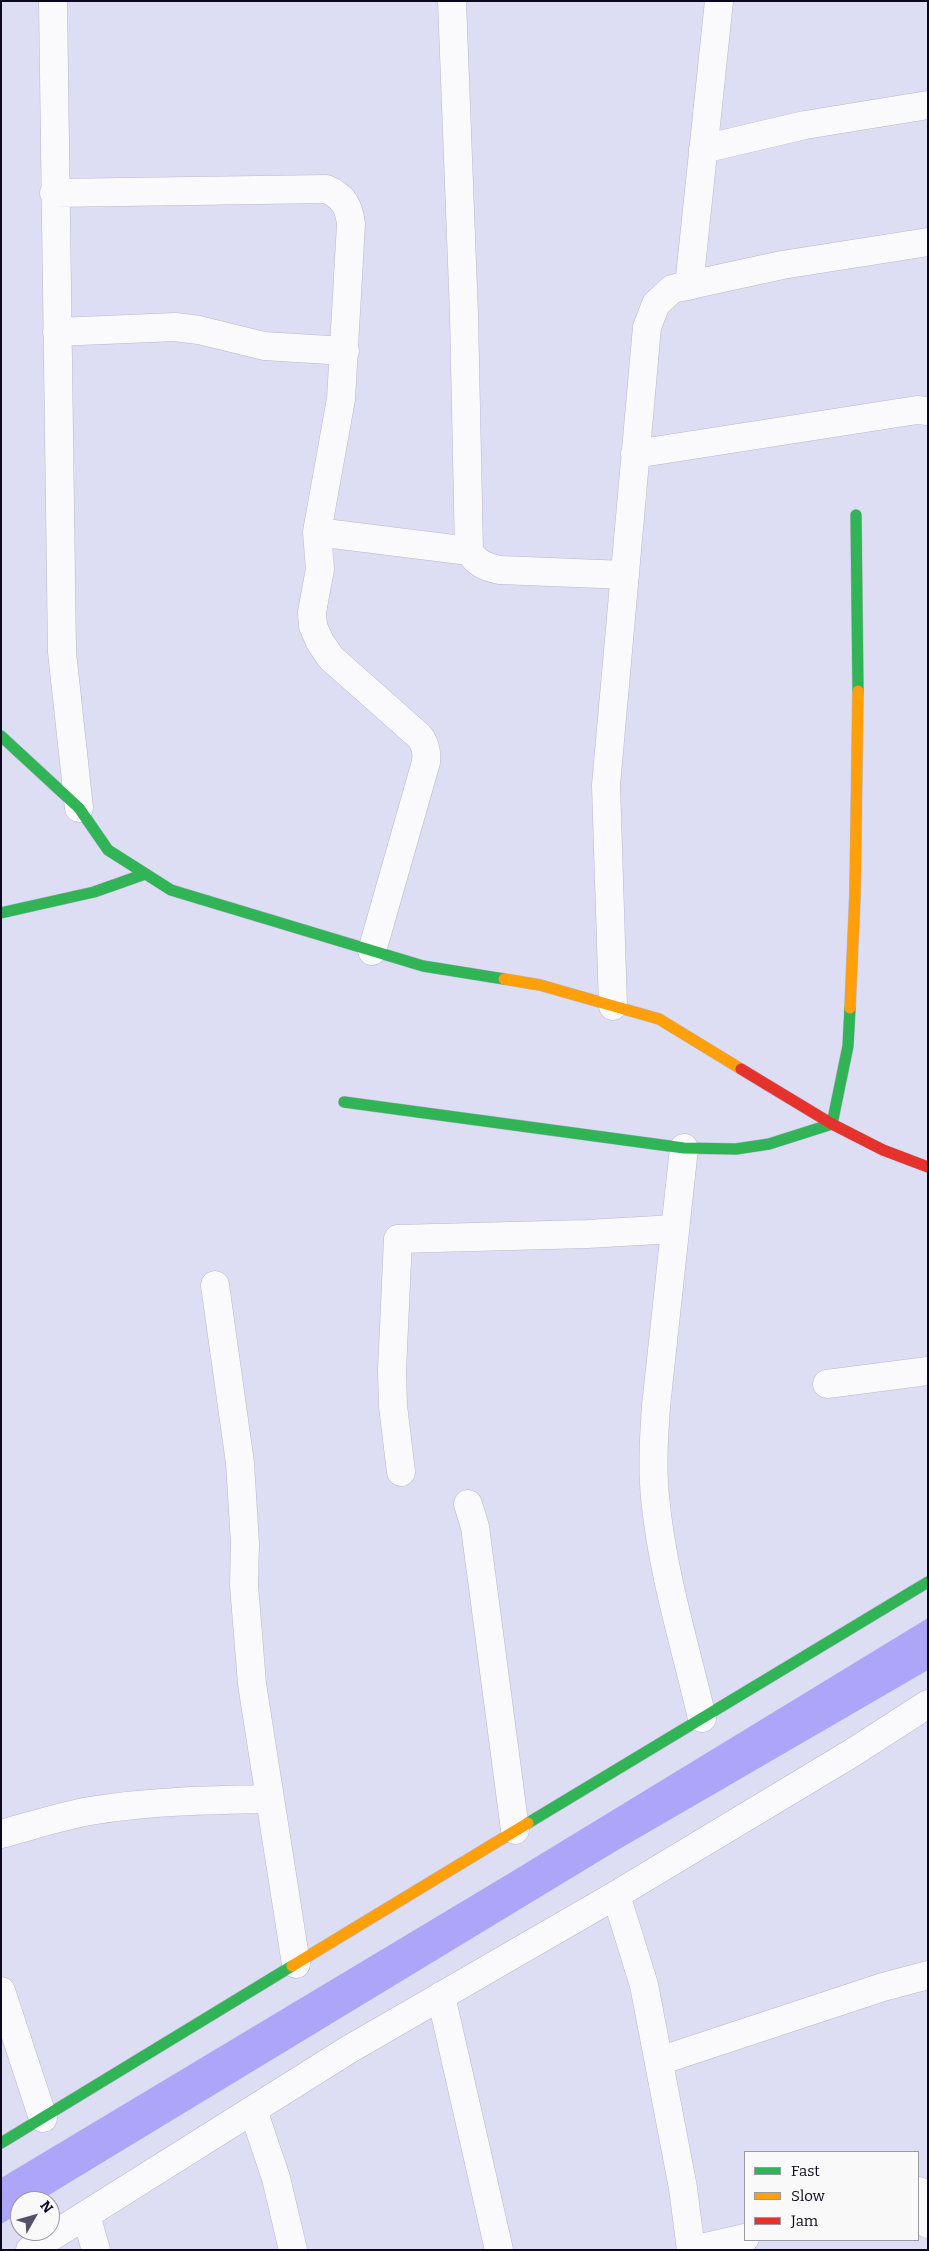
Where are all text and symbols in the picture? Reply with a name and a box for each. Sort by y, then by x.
legend [744,2151,919,2241]
text: Fast [791,2162,820,2180]
text: Slow [791,2187,825,2205]
north arrow [10,2191,60,2241]
text: N [36,2198,56,2217]
text: Jam [791,2212,818,2230]

